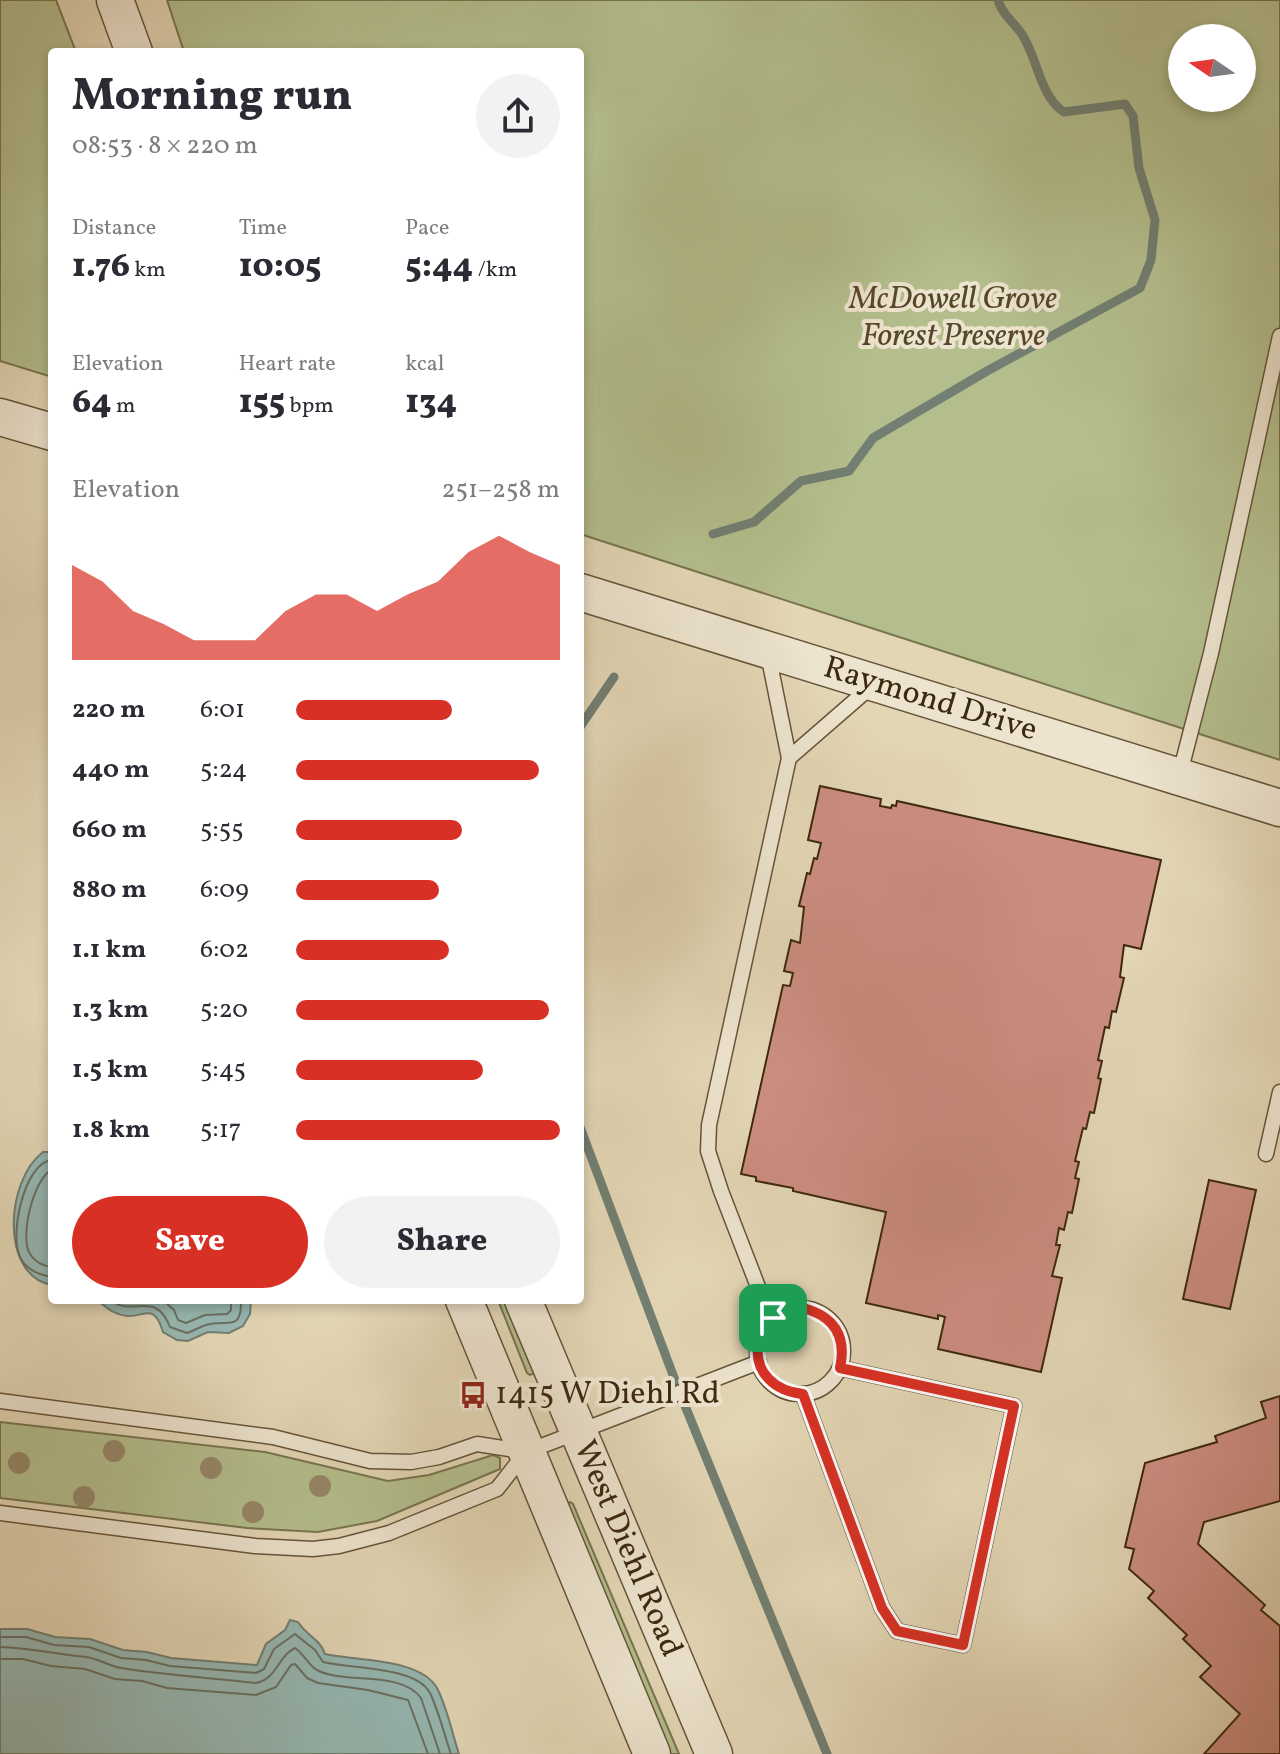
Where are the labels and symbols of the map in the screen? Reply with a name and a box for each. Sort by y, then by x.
north arrow [1168,24,1256,112]
park label: McDowell Grove Forest Preserve [848,278,1057,359]
street label: Raymond Drive [818,647,1042,753]
pin [739,1284,807,1352]
place label: 1415 W Diehl Rd [495,1373,720,1417]
bus stop icon: 1415 W Diehl Rd [458,1380,488,1410]
street label: West Diehl Road [562,1434,692,1664]

